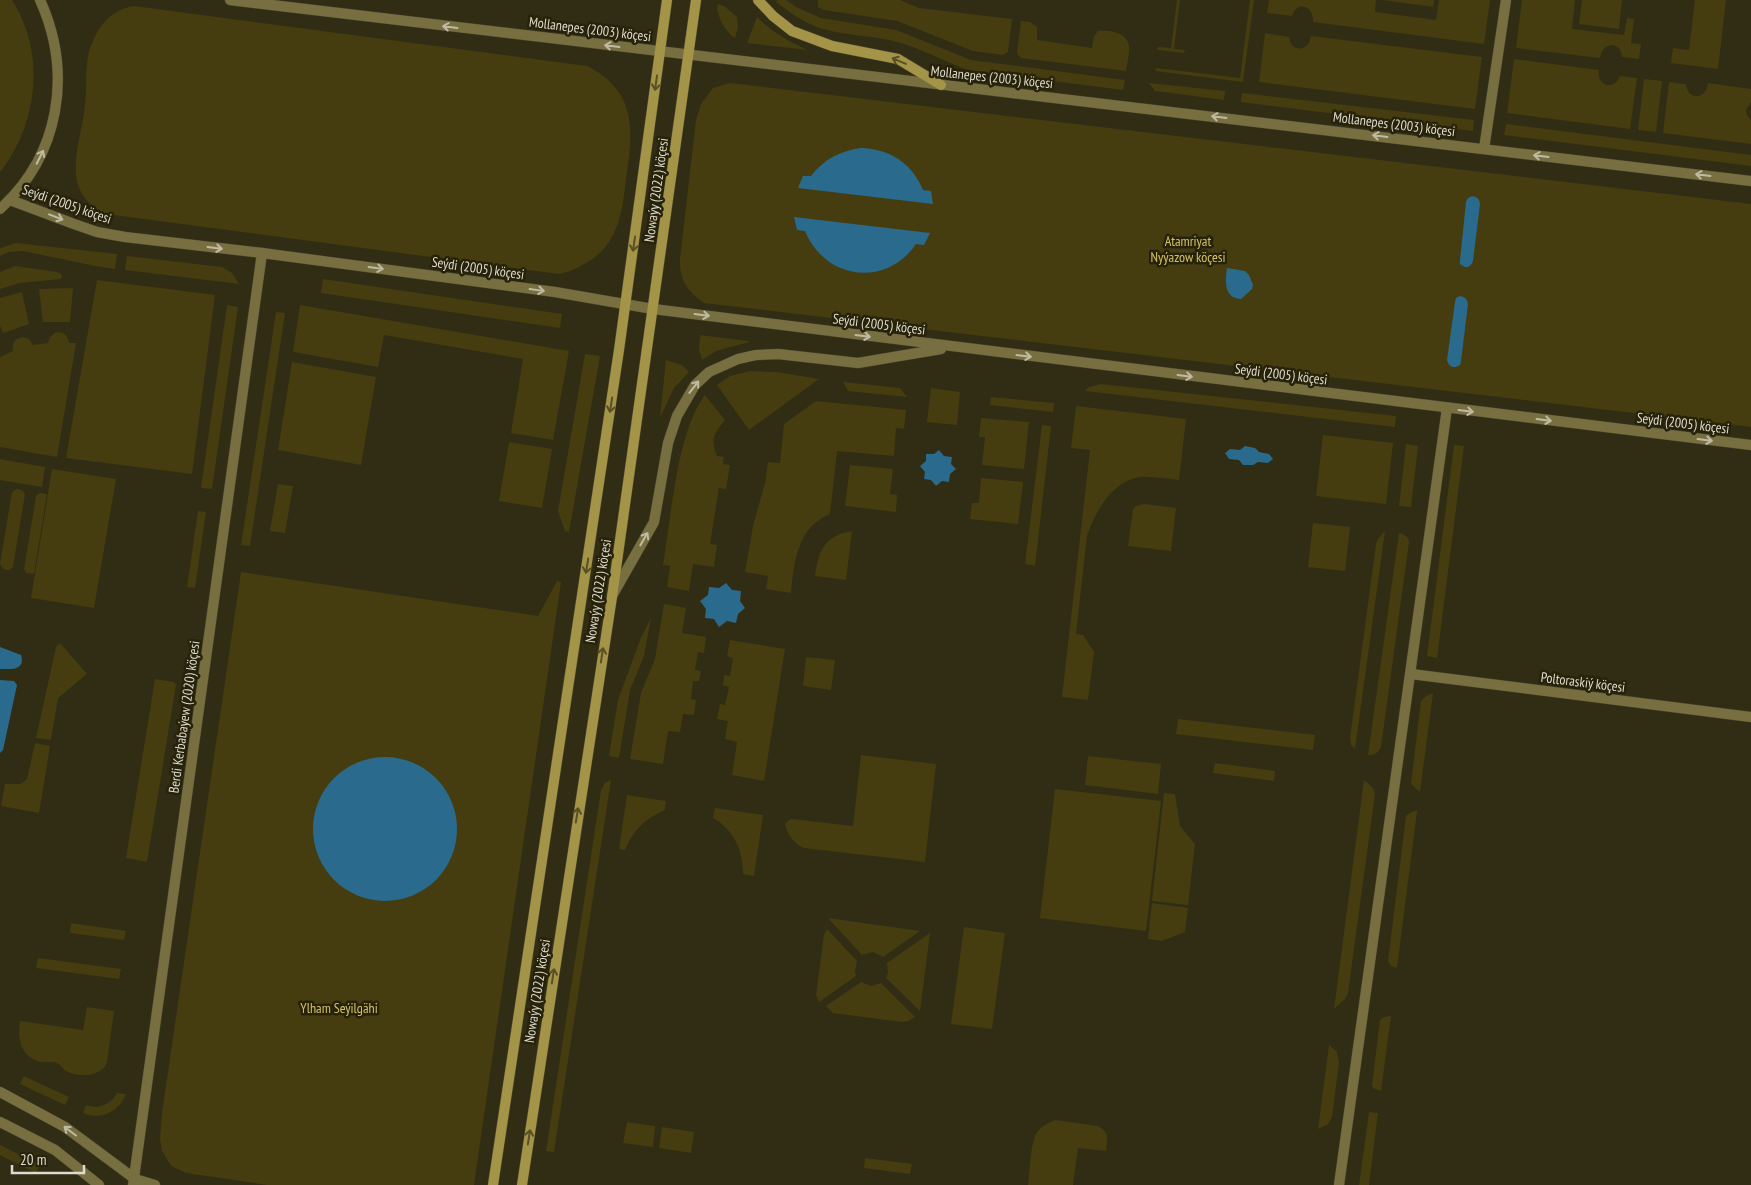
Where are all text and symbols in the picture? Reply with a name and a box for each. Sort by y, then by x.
street label: Mollanepes (2003) köçesi [528,13,652,45]
one-way arrow [442,22,458,32]
one-way arrow [604,41,620,51]
one-way arrow [892,56,907,66]
street label: Mollanepes (2003) köçesi [930,62,1054,92]
one-way arrow [651,75,661,91]
street label: Mollanepes (2003) köçesi [1332,108,1456,140]
one-way arrow [1211,112,1227,122]
one-way arrow [1372,131,1388,141]
street label: Nowaýy (2022) köçesi [640,137,672,243]
one-way arrow [35,149,45,164]
one-way arrow [1534,150,1550,160]
one-way arrow [1695,170,1711,180]
street label: Seýdi (2005) köçesi [20,180,114,228]
one-way arrow [48,213,63,223]
park label: Atamriyat Nyýazow köçesi [1150,232,1226,266]
one-way arrow [629,236,639,252]
one-way arrow [206,243,222,253]
street label: Seýdi (2005) köçesi [431,253,525,283]
one-way arrow [368,264,384,274]
one-way arrow [529,285,545,295]
street label: Seýdi (2005) köçesi [832,309,926,339]
one-way arrow [693,310,709,320]
one-way arrow [854,331,870,341]
one-way arrow [1016,351,1032,361]
street label: Seýdi (2005) köçesi [1234,359,1328,389]
one-way arrow [1177,371,1193,381]
one-way arrow [689,381,700,394]
one-way arrow [606,397,616,413]
one-way arrow [1458,406,1474,416]
street label: Seýdi (2005) köçesi [1636,408,1730,438]
one-way arrow [1536,415,1552,425]
one-way arrow [1697,435,1713,445]
one-way arrow [640,533,650,547]
street label: Nowaýy (2022) köçesi [581,538,615,644]
one-way arrow [582,557,592,573]
street label: Berdi Kerbabaýew (2020) köçesi [164,640,204,794]
one-way arrow [598,647,608,663]
street label: Poltoraskiý köçesi [1540,668,1626,696]
one-way arrow [573,808,583,824]
street label: Nowaýy (2022) köçesi [520,938,554,1044]
one-way arrow [549,968,559,984]
park label: Ylham Seýilgähi [300,999,378,1017]
one-way arrow [63,1126,77,1136]
one-way arrow [524,1129,534,1145]
scale bar [12,1142,85,1174]
text: 20 m [20,1150,46,1169]

